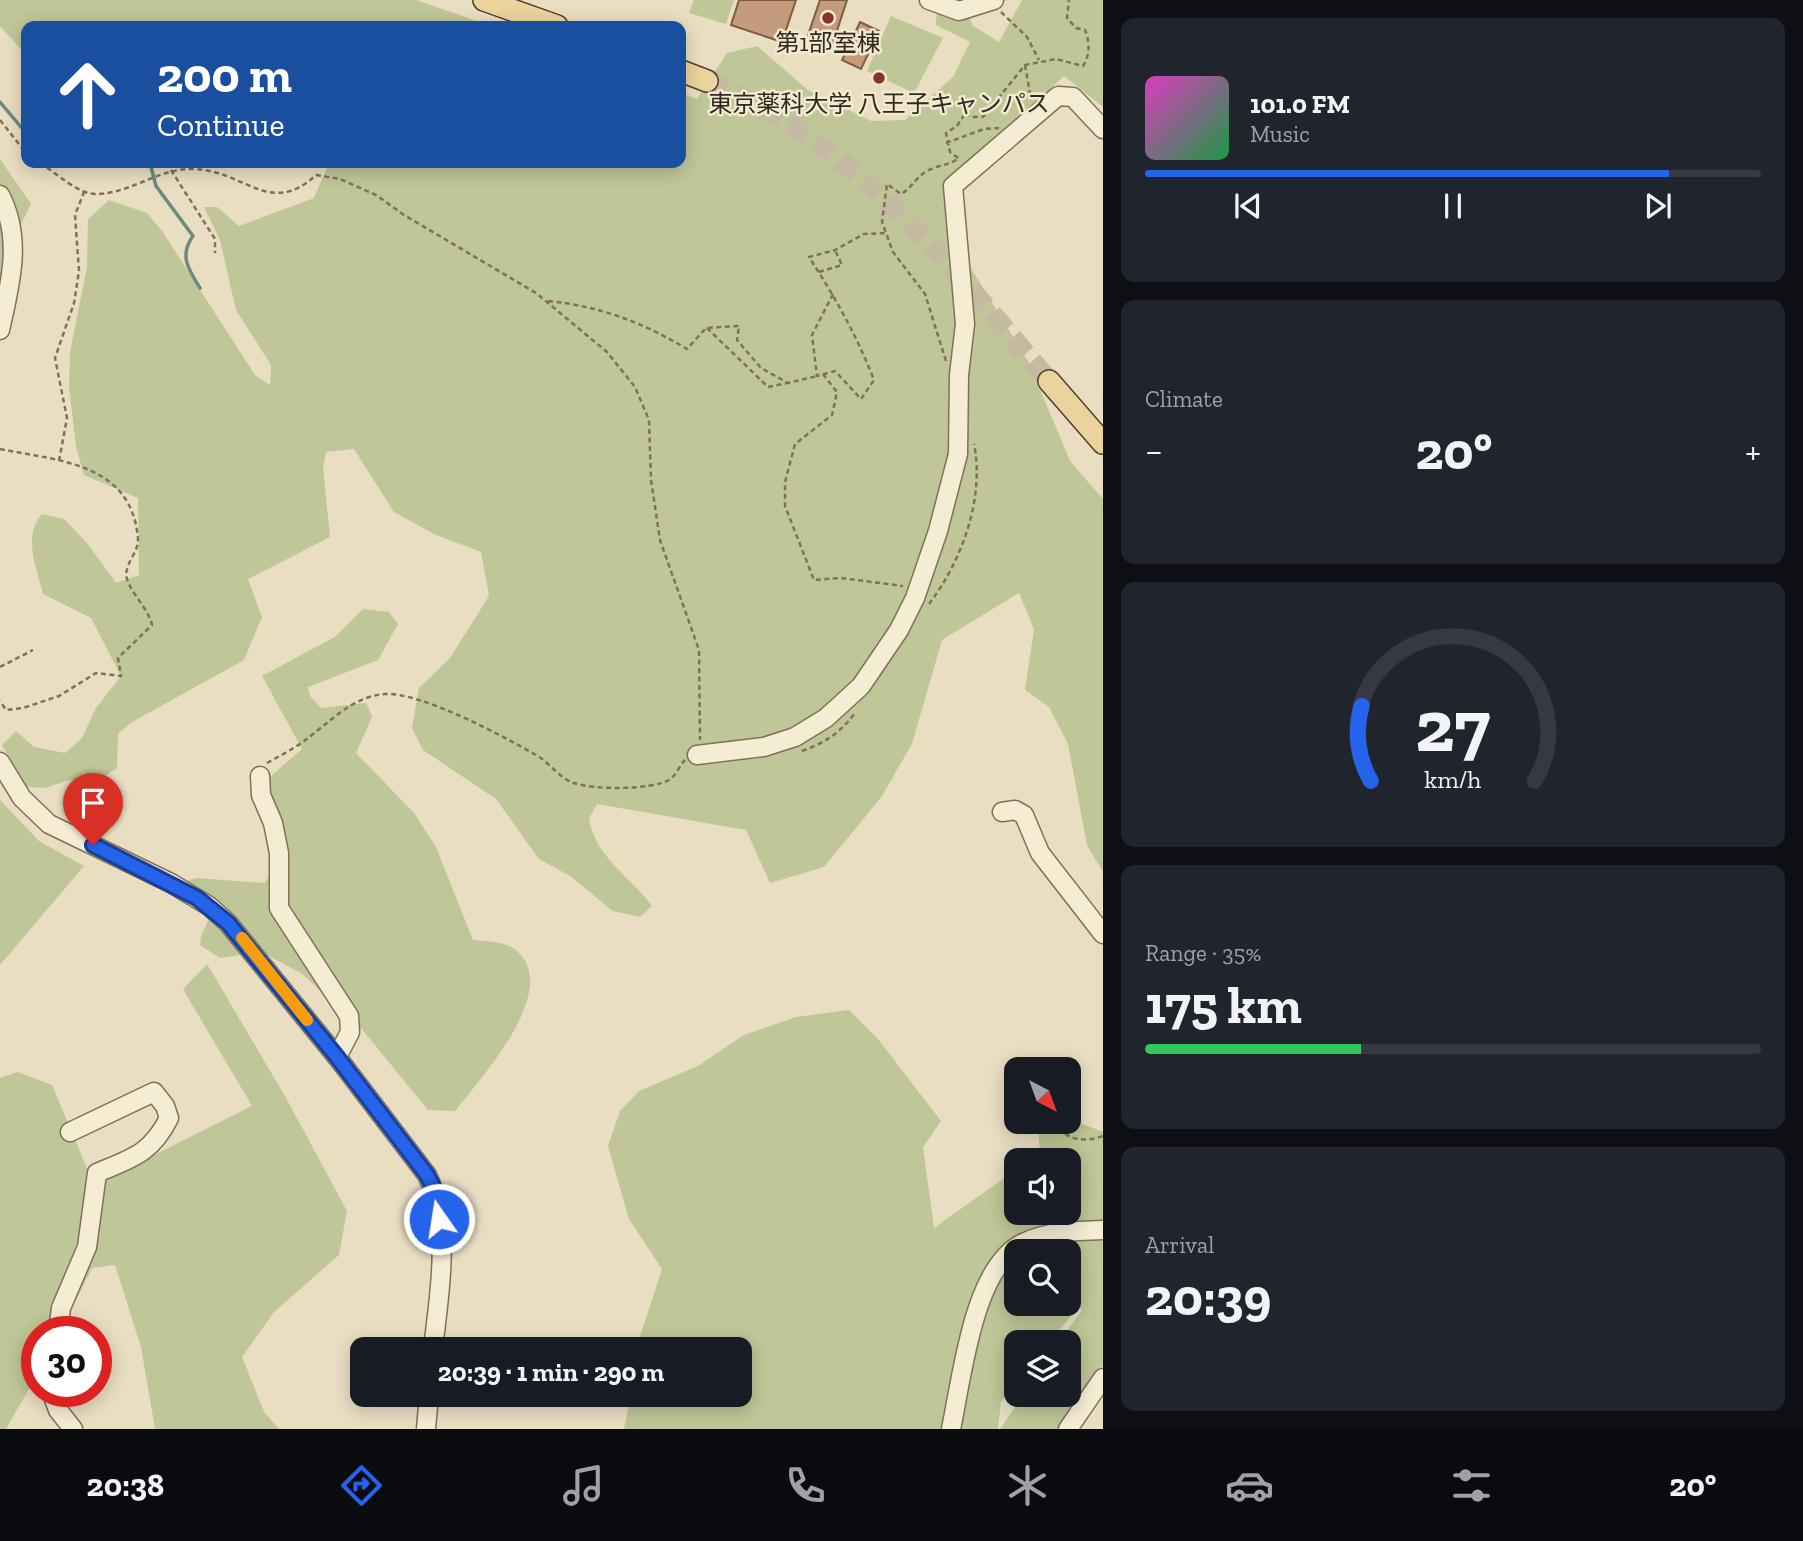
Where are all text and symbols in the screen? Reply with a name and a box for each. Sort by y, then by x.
marker: 第1部室棟 [820,10,836,26]
place label: 第1部室棟 [775,28,881,57]
text: 200 m [157,46,292,105]
icon: ahead [42,49,133,140]
marker: 東京薬科大学 八王子キャンパス [871,70,887,86]
text: 101.0 FM [1250,88,1350,120]
place label: 東京薬科大学 八王子キャンパス [708,89,1050,118]
text: Continue [157,106,285,144]
text: Music [1250,120,1310,148]
icon: previous [1229,187,1267,225]
icon: pause [1434,187,1472,225]
icon: next [1639,187,1677,225]
text: Climate [1145,385,1223,413]
text: 20° [1416,420,1492,482]
text: − [1145,428,1163,474]
text: + [1745,428,1761,474]
text: 27 [1415,682,1491,770]
text: km/h [1424,763,1482,793]
pin [63,773,123,845]
icon: arrive [74,784,112,822]
text: Range · 35% [1145,939,1261,967]
text: 175 km [1145,974,1302,1036]
north arrow [1004,1057,1082,1134]
map controls [1004,1057,1081,1407]
button: sound [1004,1148,1081,1225]
position arrow [402,1182,476,1256]
text: Arrival [1145,1231,1214,1259]
button: search [1004,1239,1081,1316]
text: 20:39 [1145,1266,1271,1328]
speed limit sign: 30 [21,1316,112,1407]
button: layers [1004,1330,1081,1407]
text: 20:39 · 1 min · 290 m [438,1356,664,1388]
icon: directions [337,1461,386,1510]
icon: music [559,1461,608,1510]
icon: phone [781,1461,830,1510]
icon: climate [1003,1461,1052,1510]
icon: car [1225,1461,1274,1510]
icon: filters [1447,1461,1496,1510]
text: 20:38 [86,1466,164,1504]
text: 20° [1669,1466,1716,1504]

